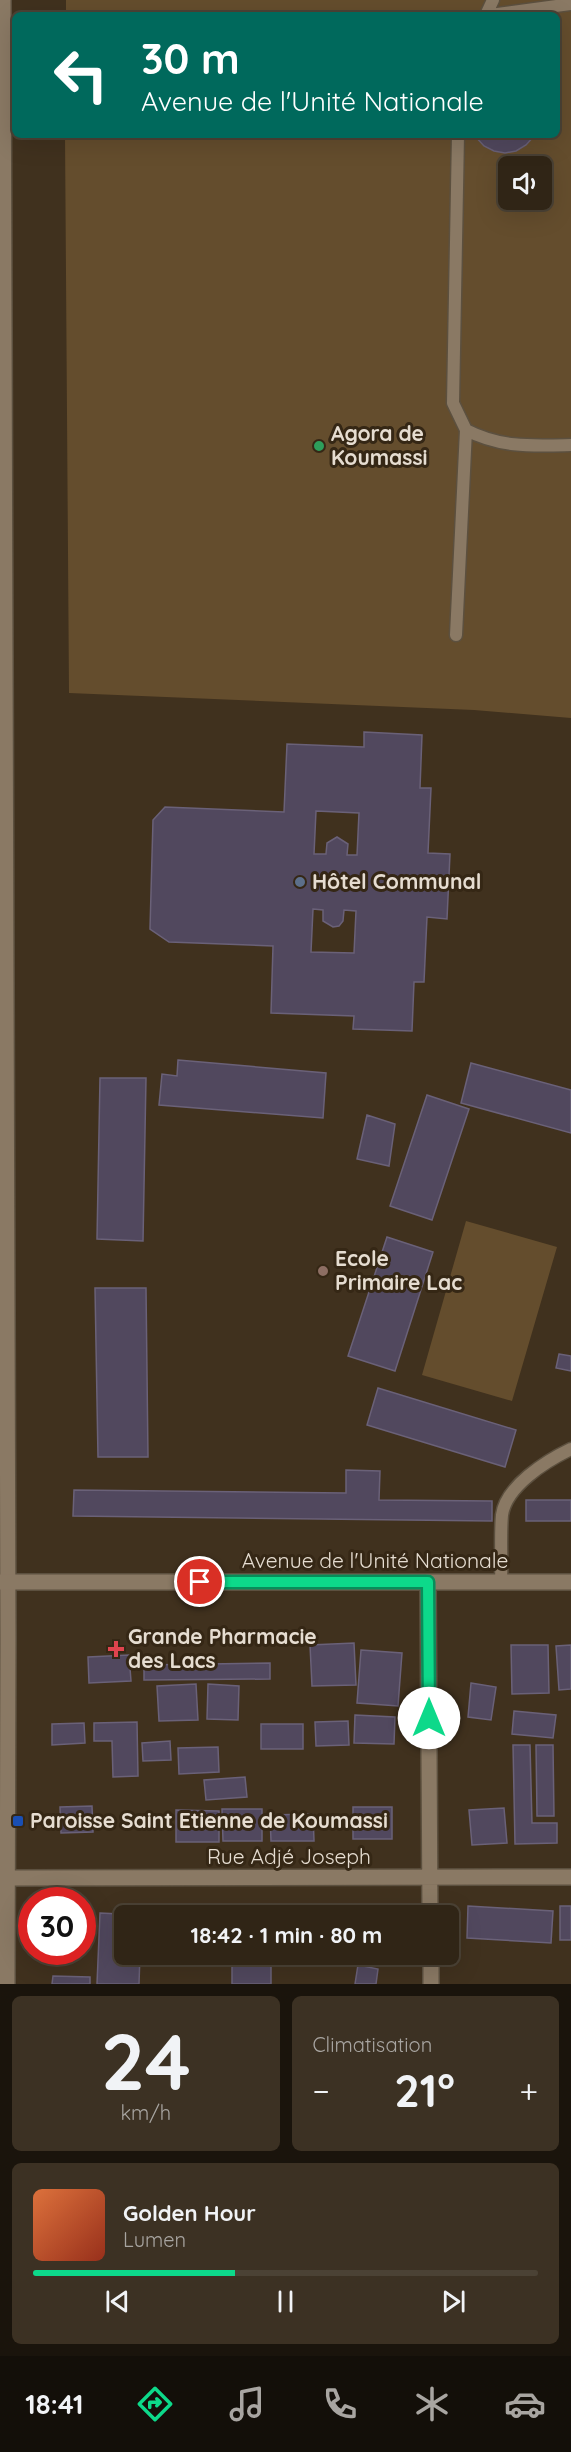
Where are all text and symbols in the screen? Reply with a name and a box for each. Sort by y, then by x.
text: 30 m [141,32,240,85]
icon: left [42,36,120,114]
text: Avenue de l'Unité Nationale [141,84,484,118]
map controls [498,156,552,210]
button: sound [498,156,552,210]
place label: Agora de Koumassi [331,420,428,470]
marker: Agora de Koumassi [312,439,326,453]
place label: Hôtel Communal [312,868,481,894]
marker: Hôtel Communal [293,875,307,889]
place label: Ecole Primaire Lac [335,1245,462,1295]
marker: Ecole Primaire Lac [316,1264,330,1278]
street label: Avenue de l'Unité Nationale [242,1547,508,1573]
pin [174,1556,225,1607]
icon: arrive [183,1565,216,1598]
place label: Grande Pharmacie des Lacs [128,1623,317,1673]
marker: Grande Pharmacie des Lacs [109,1642,123,1656]
position arrow [397,1686,461,1750]
place label: Paroisse Saint Etienne de Koumassi [30,1807,388,1833]
marker: Paroisse Saint Etienne de Koumassi [11,1814,25,1828]
street label: Rue Adjé Joseph [207,1843,371,1869]
speed limit sign: 30 [18,1887,96,1965]
text: 18:42 · 1 min · 80 m [191,1921,382,1949]
text: 24 [101,2012,191,2110]
text: Climatisation [313,2032,432,2057]
text: 21° [394,2062,455,2118]
text: − [313,2070,330,2111]
text: + [519,2070,538,2111]
text: km/h [120,2100,171,2125]
text: Golden Hour [123,2199,256,2227]
text: Lumen [123,2227,186,2252]
icon: previous [101,2285,134,2318]
icon: pause [269,2285,302,2318]
icon: next [437,2285,470,2318]
icon: directions [134,2383,176,2425]
icon: music [226,2383,268,2425]
icon: phone [319,2383,361,2425]
icon: climate [411,2383,453,2425]
icon: car [504,2383,546,2425]
text: 18:41 [25,2387,83,2421]

